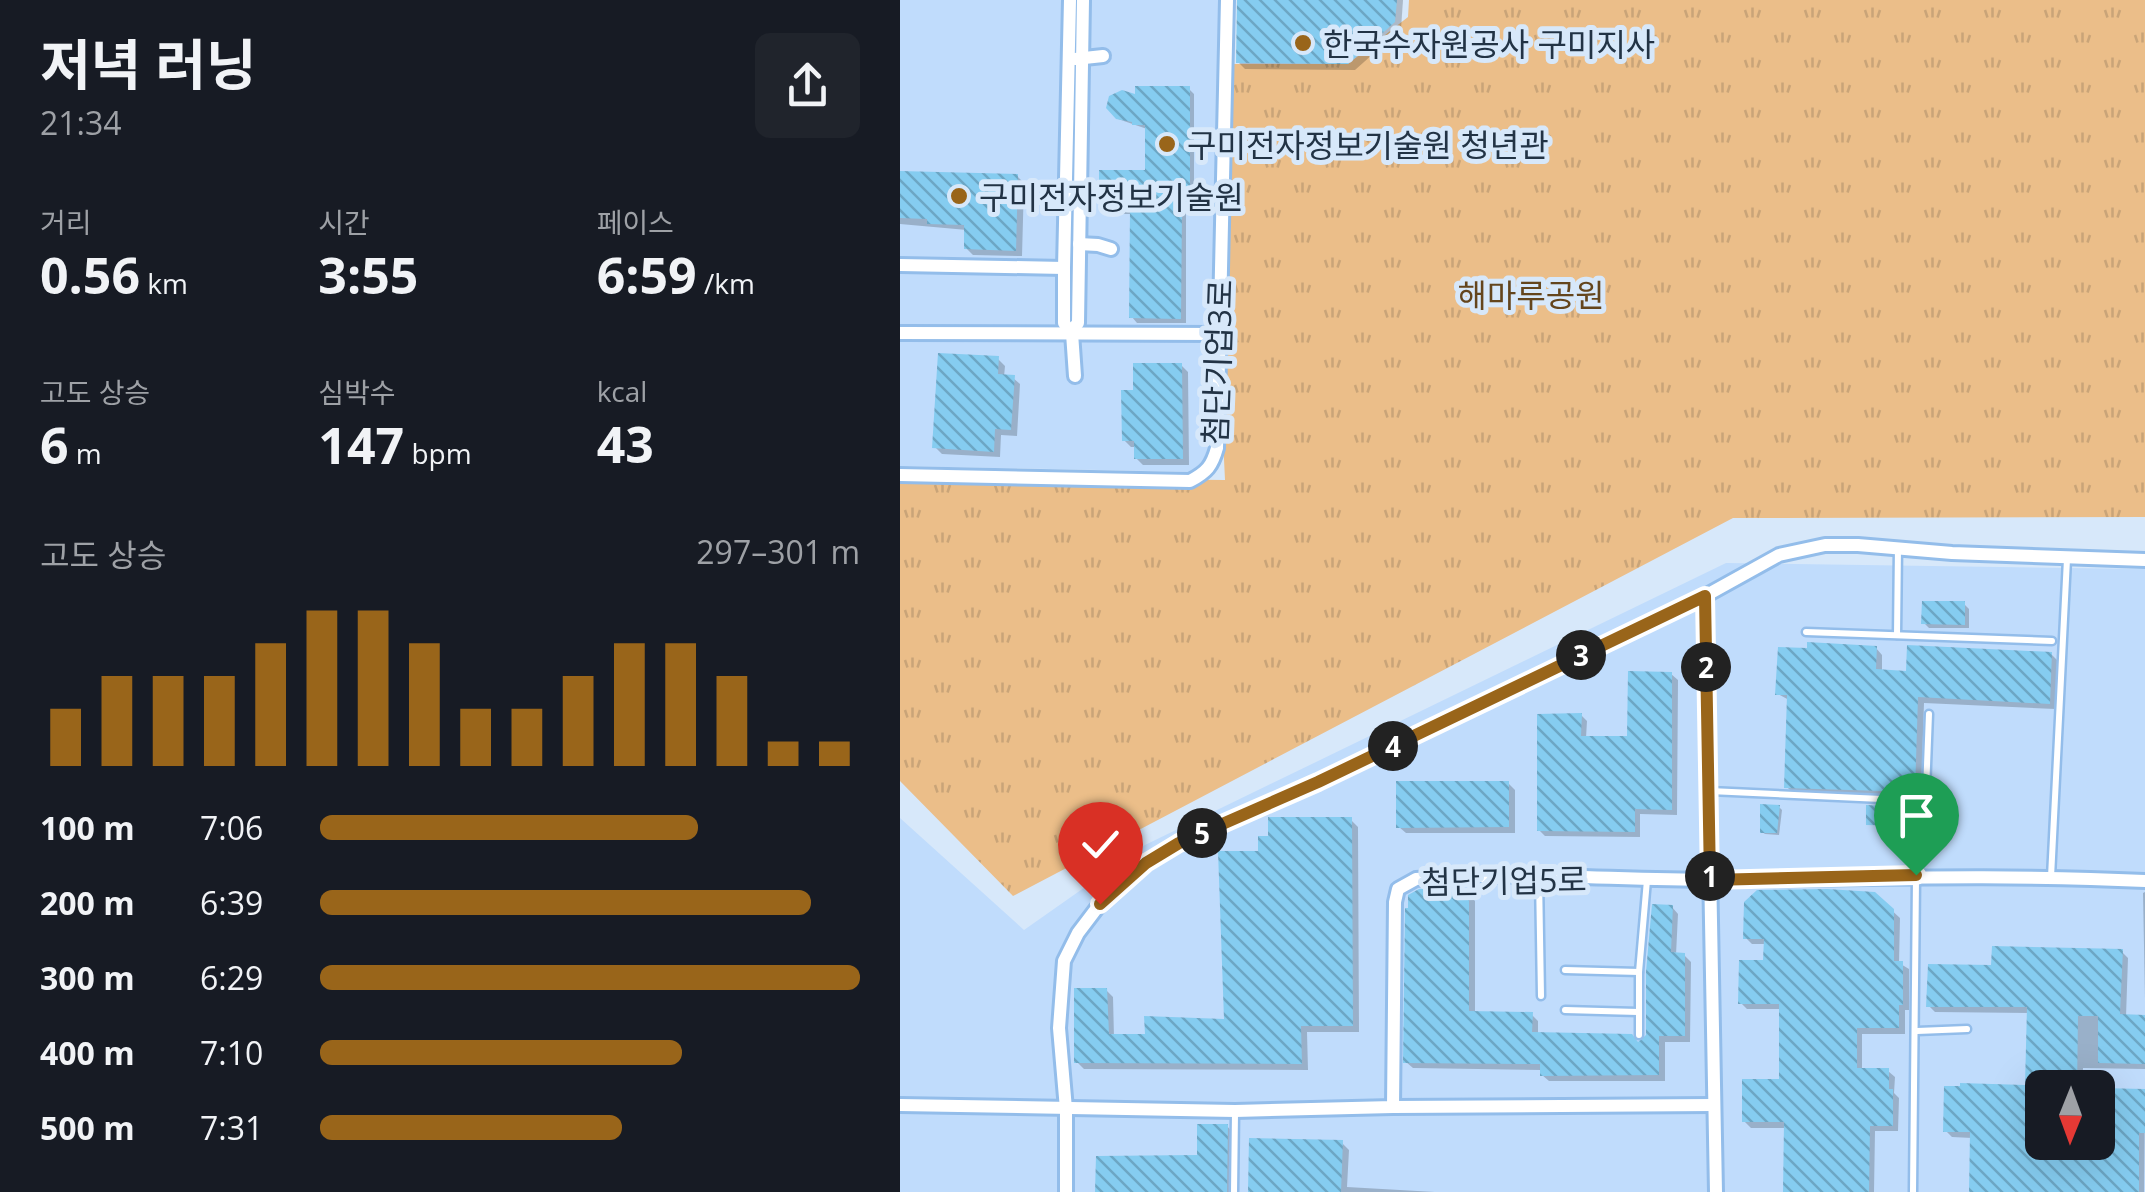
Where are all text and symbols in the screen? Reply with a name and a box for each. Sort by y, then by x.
place label: 한국수자원공사 구미지사 [1323,22,1655,65]
text: 저녁 러닝 [40,26,257,101]
marker: 한국수자원공사 구미지사 [1292,32,1314,54]
button: share [755,33,860,138]
text: 21:34 [40,101,122,144]
place label: 구미전자정보기술원 청년관 [1187,123,1549,166]
marker: 구미전자정보기술원 청년관 [1156,133,1178,155]
place label: 구미전자정보기술원 [979,175,1244,218]
marker: 구미전자정보기술원 [948,185,970,207]
text: 거리 [40,203,92,241]
text: 시간 [318,203,370,241]
text: 페이스 [597,203,674,241]
text: 0.56 [40,241,140,309]
text: 3:55 [318,241,418,309]
text: 6:59 [597,241,697,309]
text: km [140,264,188,302]
text: /km [697,264,755,302]
park label: 해마루공원 [1457,273,1605,316]
street label: 첨단기업3로 [1193,279,1241,445]
text: kcal [597,372,647,410]
text: 고도 상승 [40,373,150,411]
text: 심박수 [318,373,396,411]
text: 43 [597,410,654,478]
text: 6 [40,411,69,479]
text: 147 [318,411,404,479]
text: m [69,434,102,472]
text: bpm [404,434,472,472]
text: 297–301 m [696,530,860,573]
text: 고도 상승 [40,533,166,576]
pin: 3 [1556,630,1606,680]
text: 3 [1573,636,1589,674]
pin: 2 [1681,642,1731,692]
text: 2 [1698,648,1714,686]
pin: 4 [1368,721,1418,771]
text: 4 [1385,727,1401,765]
pin [1874,773,1959,876]
icon: arrive [1889,788,1944,843]
pin [1058,802,1143,905]
text: 100 m [40,806,135,849]
text: 7:06 [200,806,263,849]
pin: 5 [1177,808,1227,858]
text: 5 [1194,814,1210,852]
icon: check [1073,817,1128,872]
pin: 1 [1685,851,1735,901]
street label: 첨단기업5로 [1421,857,1587,903]
text: 1 [1702,857,1718,895]
text: 200 m [40,881,135,924]
text: 6:39 [200,881,263,924]
text: 300 m [40,956,135,999]
text: 6:29 [200,956,263,999]
text: 400 m [40,1031,135,1074]
text: 7:10 [200,1031,263,1074]
north arrow [2025,1070,2115,1160]
map controls [2025,1070,2115,1160]
text: 500 m [40,1106,135,1149]
text: 7:31 [200,1106,263,1149]

